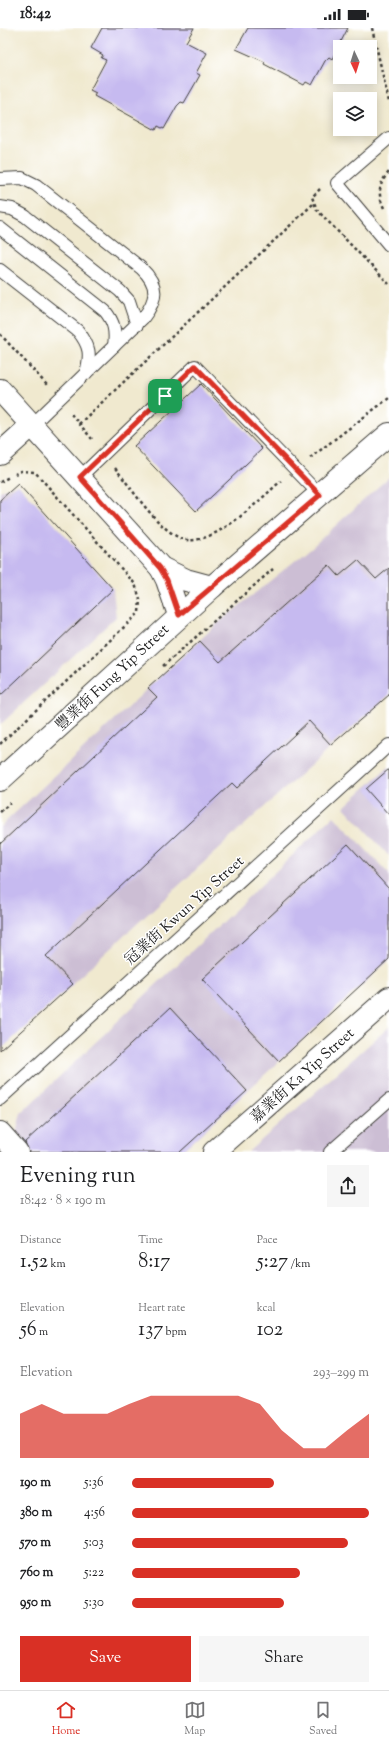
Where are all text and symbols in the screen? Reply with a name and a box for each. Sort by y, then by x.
text: 18:42 [20,4,51,25]
north arrow [333,40,377,84]
map controls [333,40,377,136]
button: layers [333,92,377,136]
pin [148,379,182,413]
icon: arrive [154,385,176,407]
street label: 豐業街 Fung Yip Street [52,620,174,736]
street label: 冠業街 Kwun Yip Street [121,852,249,971]
street label: 嘉業街 Ka Yip Street [246,1024,360,1129]
text: Evening run [20,1161,136,1193]
button: share [327,1165,369,1207]
text: 18:42 · 8 × 190 m [20,1192,106,1210]
text: Distance [20,1232,61,1248]
text: Time [138,1232,163,1248]
text: Pace [257,1232,278,1248]
text: 1.52 [20,1248,48,1277]
text: 8:17 [138,1248,170,1277]
text: 5:27 [257,1248,288,1277]
text: km [48,1256,65,1272]
text: /km [288,1256,310,1272]
text: Elevation [20,1300,65,1316]
text: Heart rate [138,1300,185,1316]
text: kcal [257,1300,276,1316]
text: 56 [20,1316,37,1345]
text: 137 [138,1316,163,1345]
text: 102 [257,1316,283,1345]
text: m [37,1324,48,1340]
text: bpm [163,1324,187,1340]
text: Elevation [20,1364,73,1382]
text: 293–299 m [313,1364,369,1382]
text: 190 m [20,1474,51,1492]
text: 5:36 [84,1474,103,1492]
text: 380 m [20,1504,52,1522]
text: 4:56 [84,1504,105,1522]
text: 570 m [20,1534,51,1552]
text: 5:03 [84,1534,104,1552]
text: 760 m [20,1564,53,1582]
text: 5:22 [84,1564,104,1582]
text: 950 m [20,1594,51,1612]
text: 5:30 [84,1594,104,1612]
button: Save [20,1636,191,1682]
button: Share [199,1636,369,1682]
tab: Home [52,1699,80,1739]
tab: Map [184,1699,206,1739]
tab: Saved [309,1699,337,1739]

